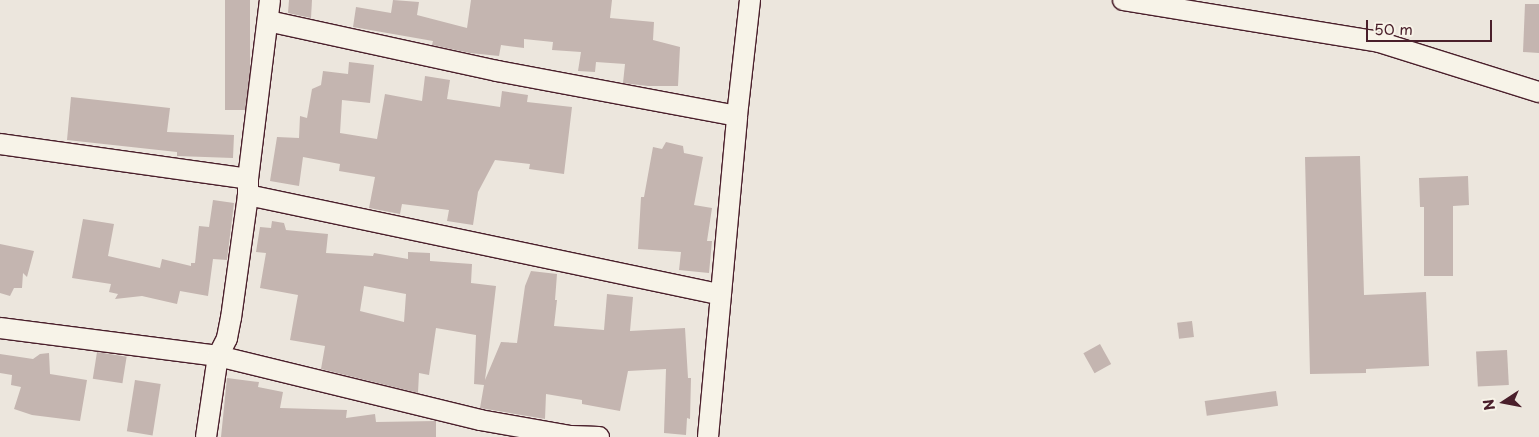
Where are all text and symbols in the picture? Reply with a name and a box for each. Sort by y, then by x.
scale bar [1369,10,1495,42]
text: 50 m [1374,17,1413,40]
north arrow [1479,377,1529,427]
text: N [1477,398,1500,412]

